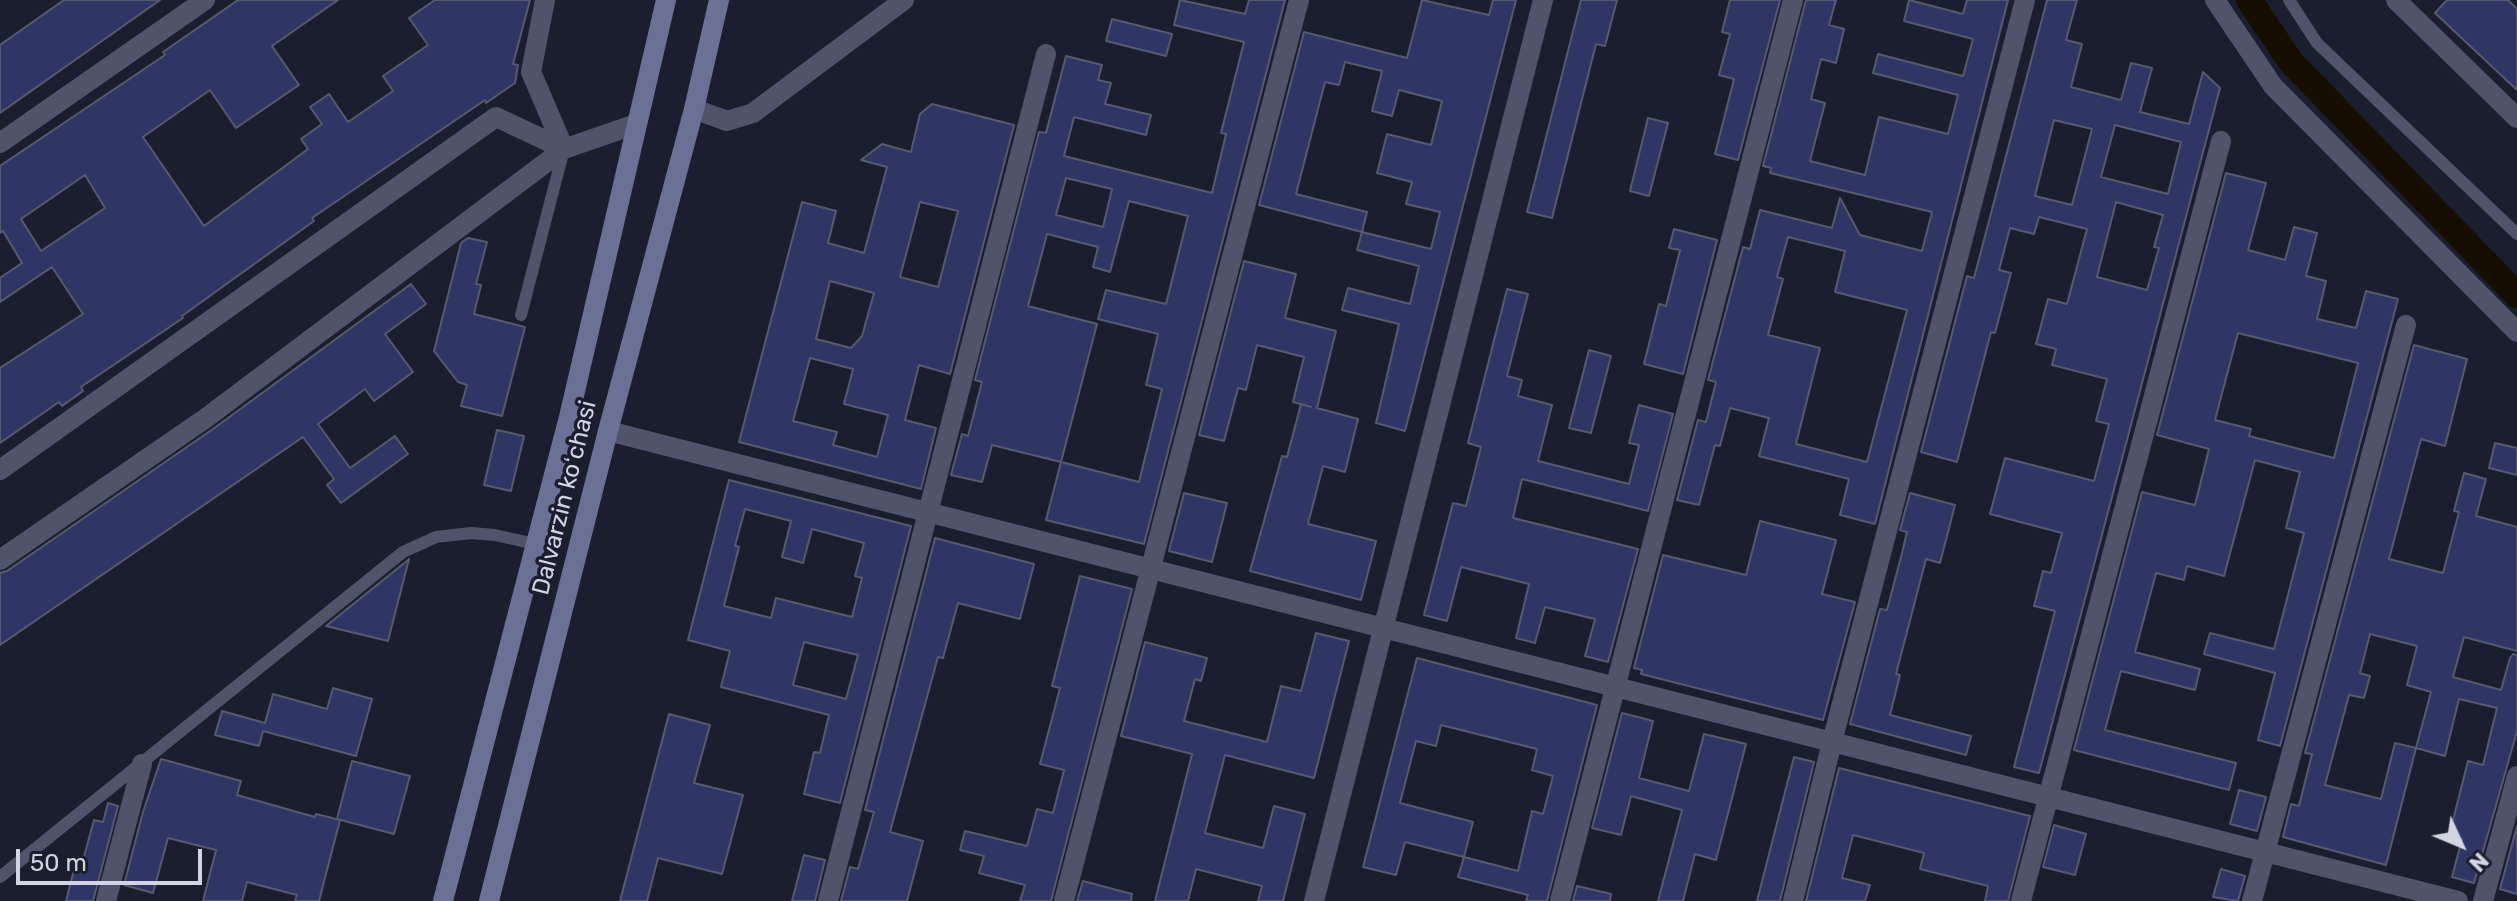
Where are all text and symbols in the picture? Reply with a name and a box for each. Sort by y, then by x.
street label: Dalvarzin koʻchasi [527,398,603,598]
north arrow [2421,805,2501,885]
scale bar [20,833,206,883]
text: N [2463,847,2494,877]
text: 50 m [30,849,87,877]

